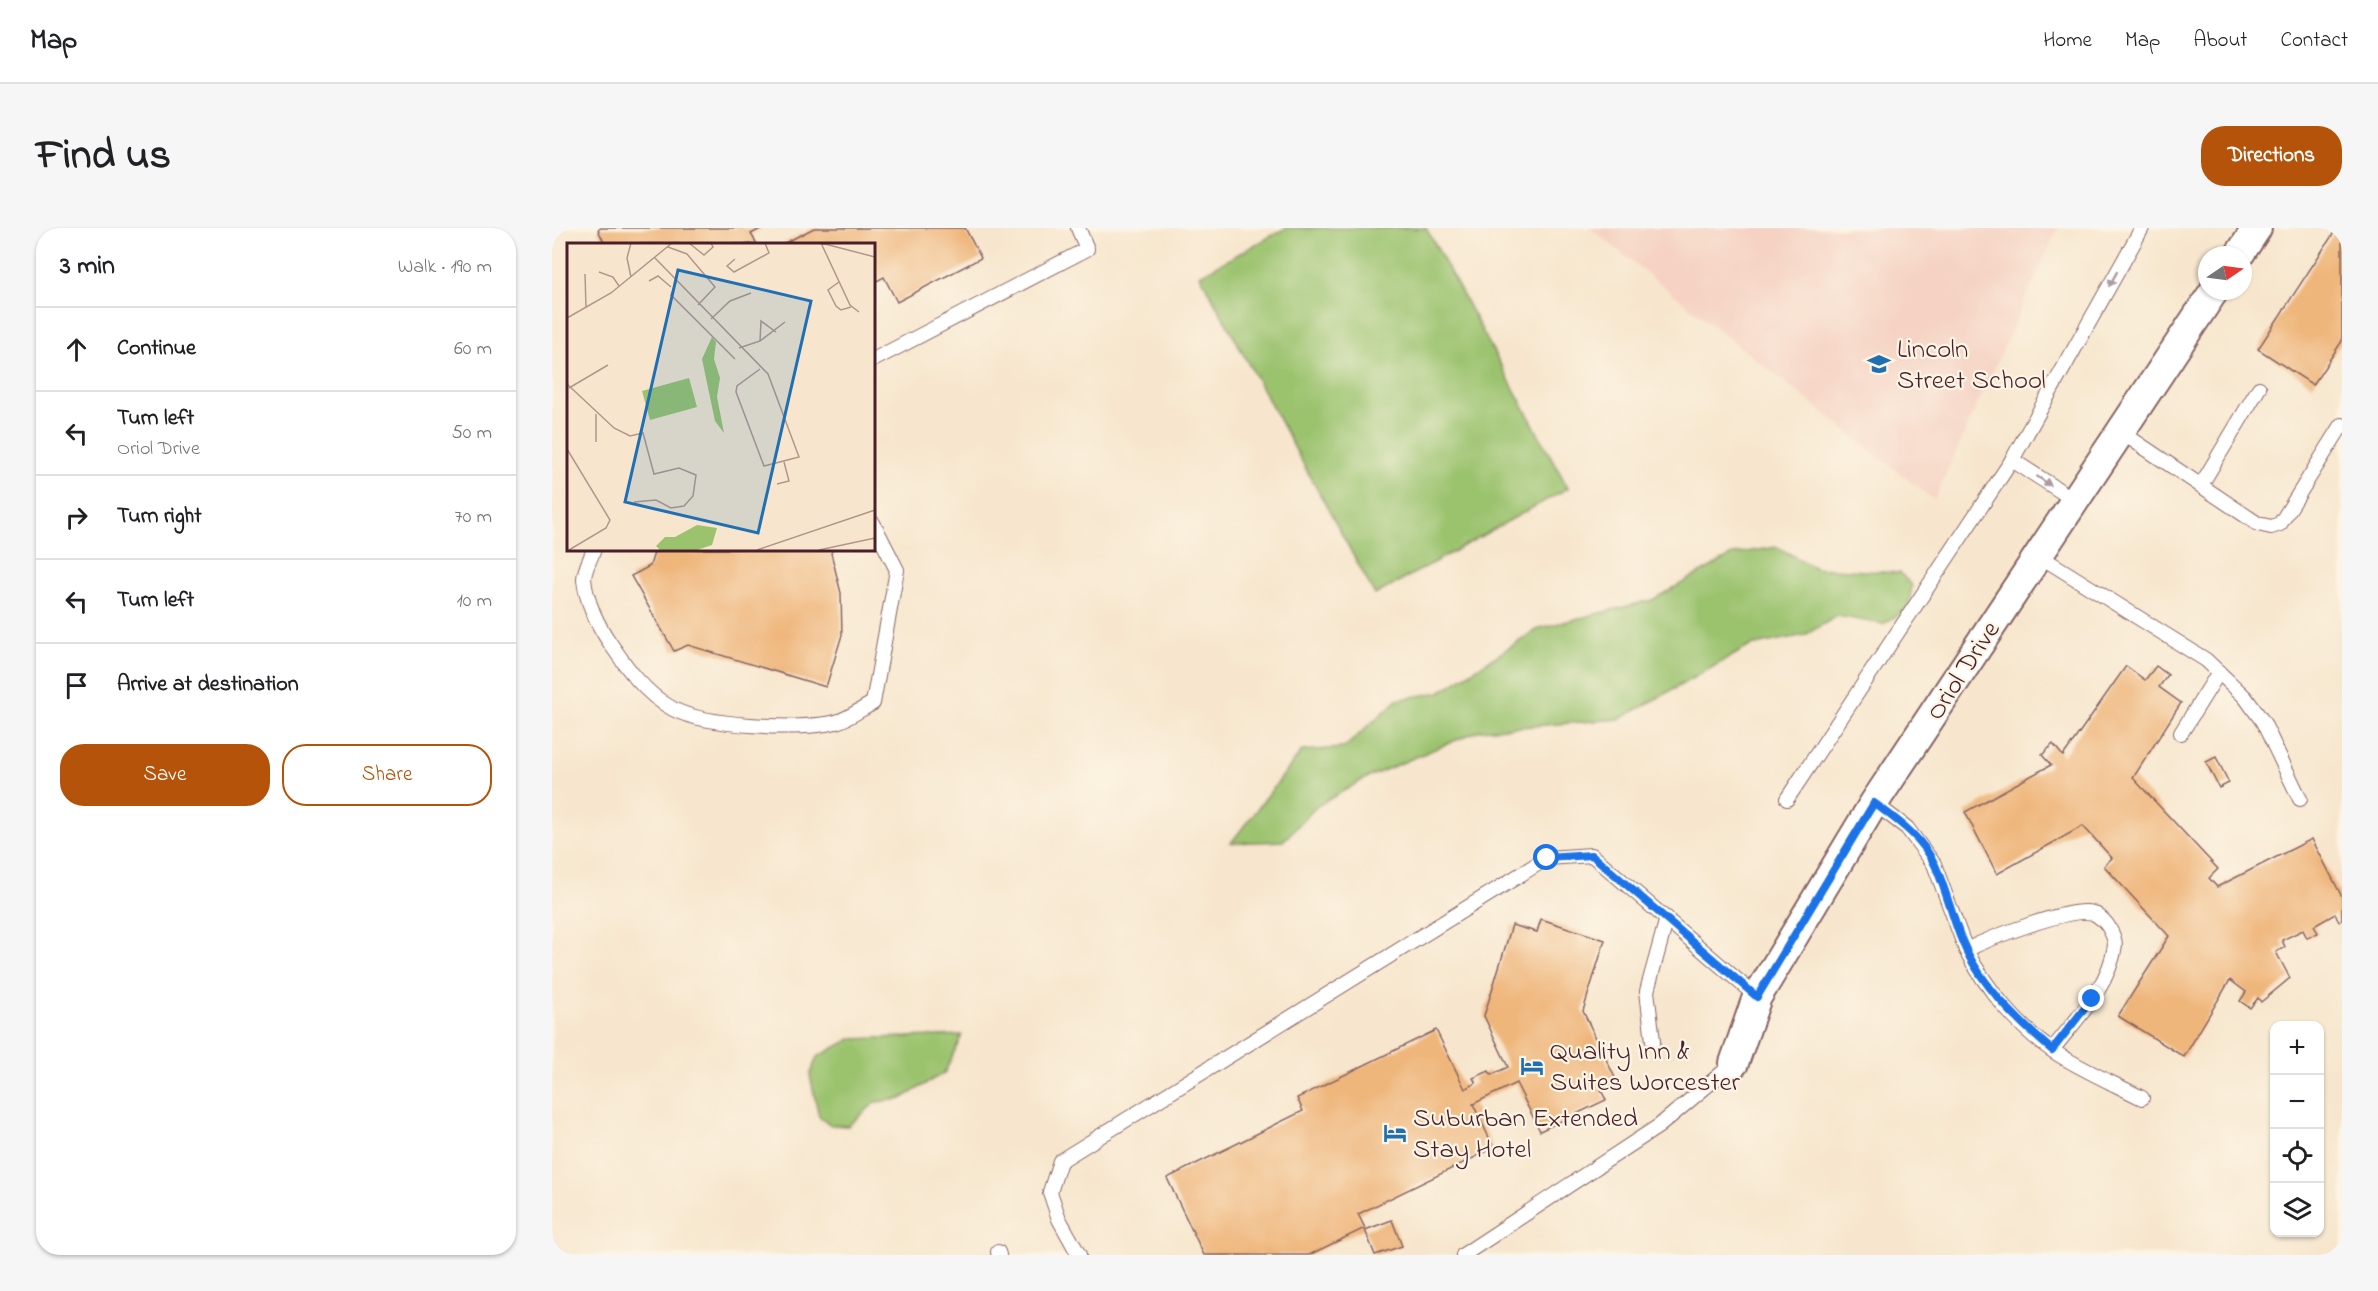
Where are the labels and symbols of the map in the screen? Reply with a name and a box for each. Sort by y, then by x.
inset map [567,243,874,550]
north arrow [2198,246,2252,300]
one-way arrow [2108,271,2118,288]
place label: Lincoln Street School [1897,331,2046,401]
school or university icon: Lincoln Street School [1866,351,1892,377]
one-way arrow [2036,475,2052,486]
street label: Oriol Drive [1917,613,2011,729]
route start [1533,844,1559,870]
route end [2078,985,2104,1011]
place label: Quality Inn & Suites Worcester [1550,1033,1741,1103]
hotel icon: Quality Inn & Suites Worcester [1519,1053,1545,1079]
place label: Suburban Extended Stay Hotel [1413,1100,1638,1170]
hotel icon: Suburban Extended Stay Hotel [1382,1120,1408,1146]

